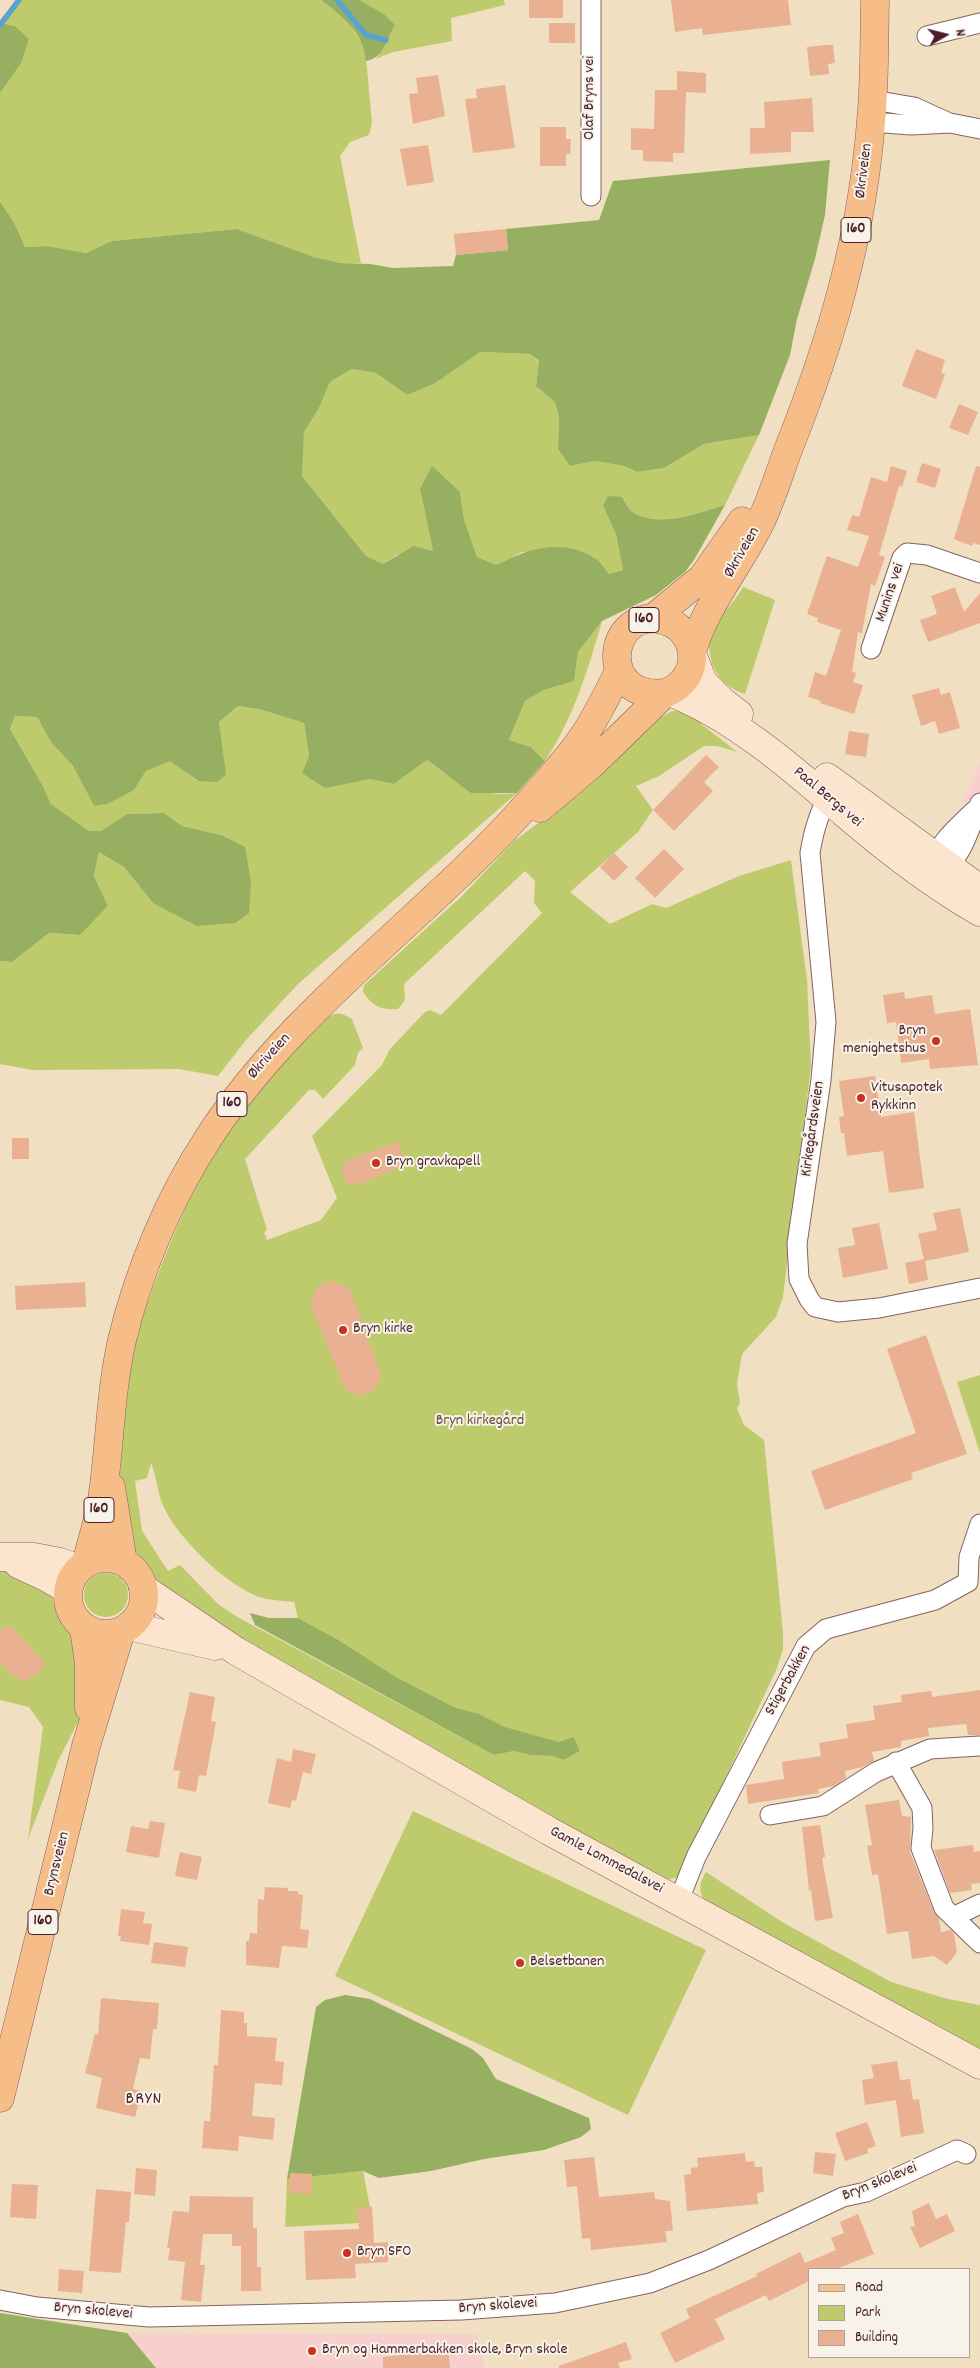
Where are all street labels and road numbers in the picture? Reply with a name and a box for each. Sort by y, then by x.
street label: Olaf Bryns vei [581,56,601,140]
street label: Økriveien [852,142,878,200]
road number: 160 [841,218,871,242]
street label: Økriveien [721,524,765,582]
street label: Munins vei [872,561,910,625]
road number: 160 [629,608,659,632]
street label: Paal Bergs vei [789,764,865,832]
street label: Økriveien [244,1030,296,1084]
street label: Kirkegårdsveien [798,1080,830,1178]
road number: 160 [217,1092,247,1116]
road number: 160 [84,1498,114,1522]
street label: Stigerbakken [762,1642,816,1720]
street label: Gamle Lommedalsvei [546,1823,666,1899]
street label: Brynsveien [41,1830,75,1898]
road number: 160 [28,1910,58,1934]
street label: Bryn skolevei [840,2159,920,2207]
street label: Bryn skolevei [458,2295,538,2319]
street label: Bryn skolevei [53,2299,133,2325]

